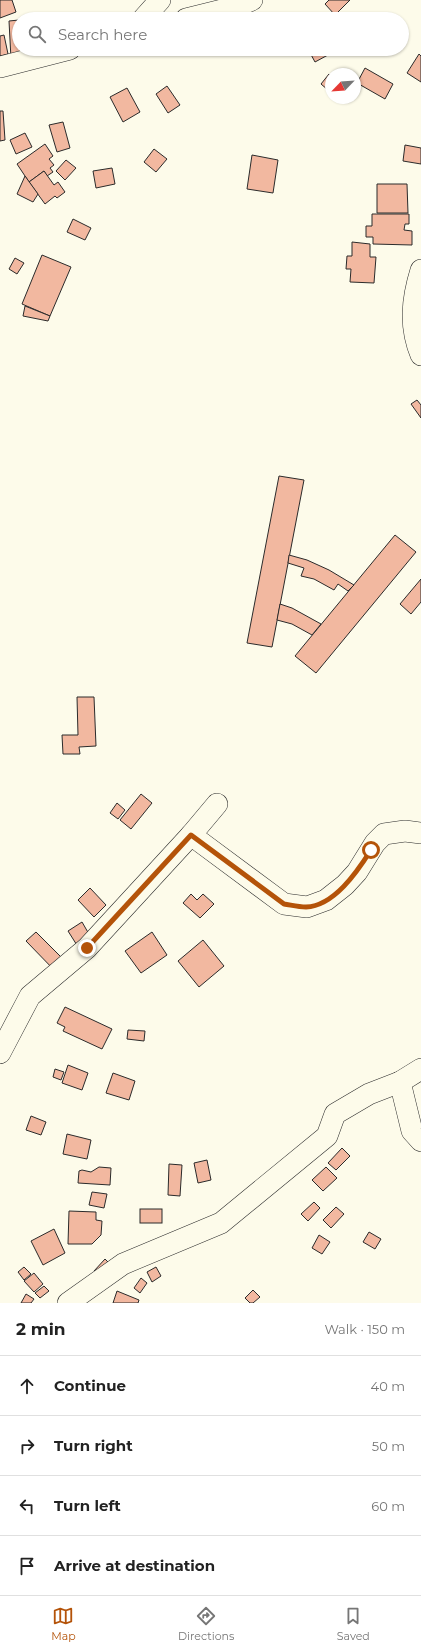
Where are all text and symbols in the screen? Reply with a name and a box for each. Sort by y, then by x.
search box [12,12,409,56]
icon: search [26,23,48,45]
text: Search here [58,25,147,44]
north arrow [325,68,361,104]
route start [362,841,380,859]
route end [78,939,96,957]
text: 2 min [16,1319,66,1339]
text: Walk · 150 m [324,1321,405,1337]
icon: ahead [16,1375,38,1397]
text: Continue [54,1376,126,1395]
text: 40 m [371,1378,405,1394]
icon: right [16,1435,38,1457]
text: Turn right [54,1436,133,1455]
text: 50 m [372,1438,405,1454]
icon: left [16,1495,38,1517]
text: Turn left [54,1496,121,1515]
text: 60 m [371,1498,405,1514]
icon: arrive [16,1555,38,1577]
text: Arrive at destination [54,1556,215,1575]
tab: Map [51,1605,76,1643]
tab: Directions [178,1605,234,1643]
tab: Saved [337,1605,370,1643]

